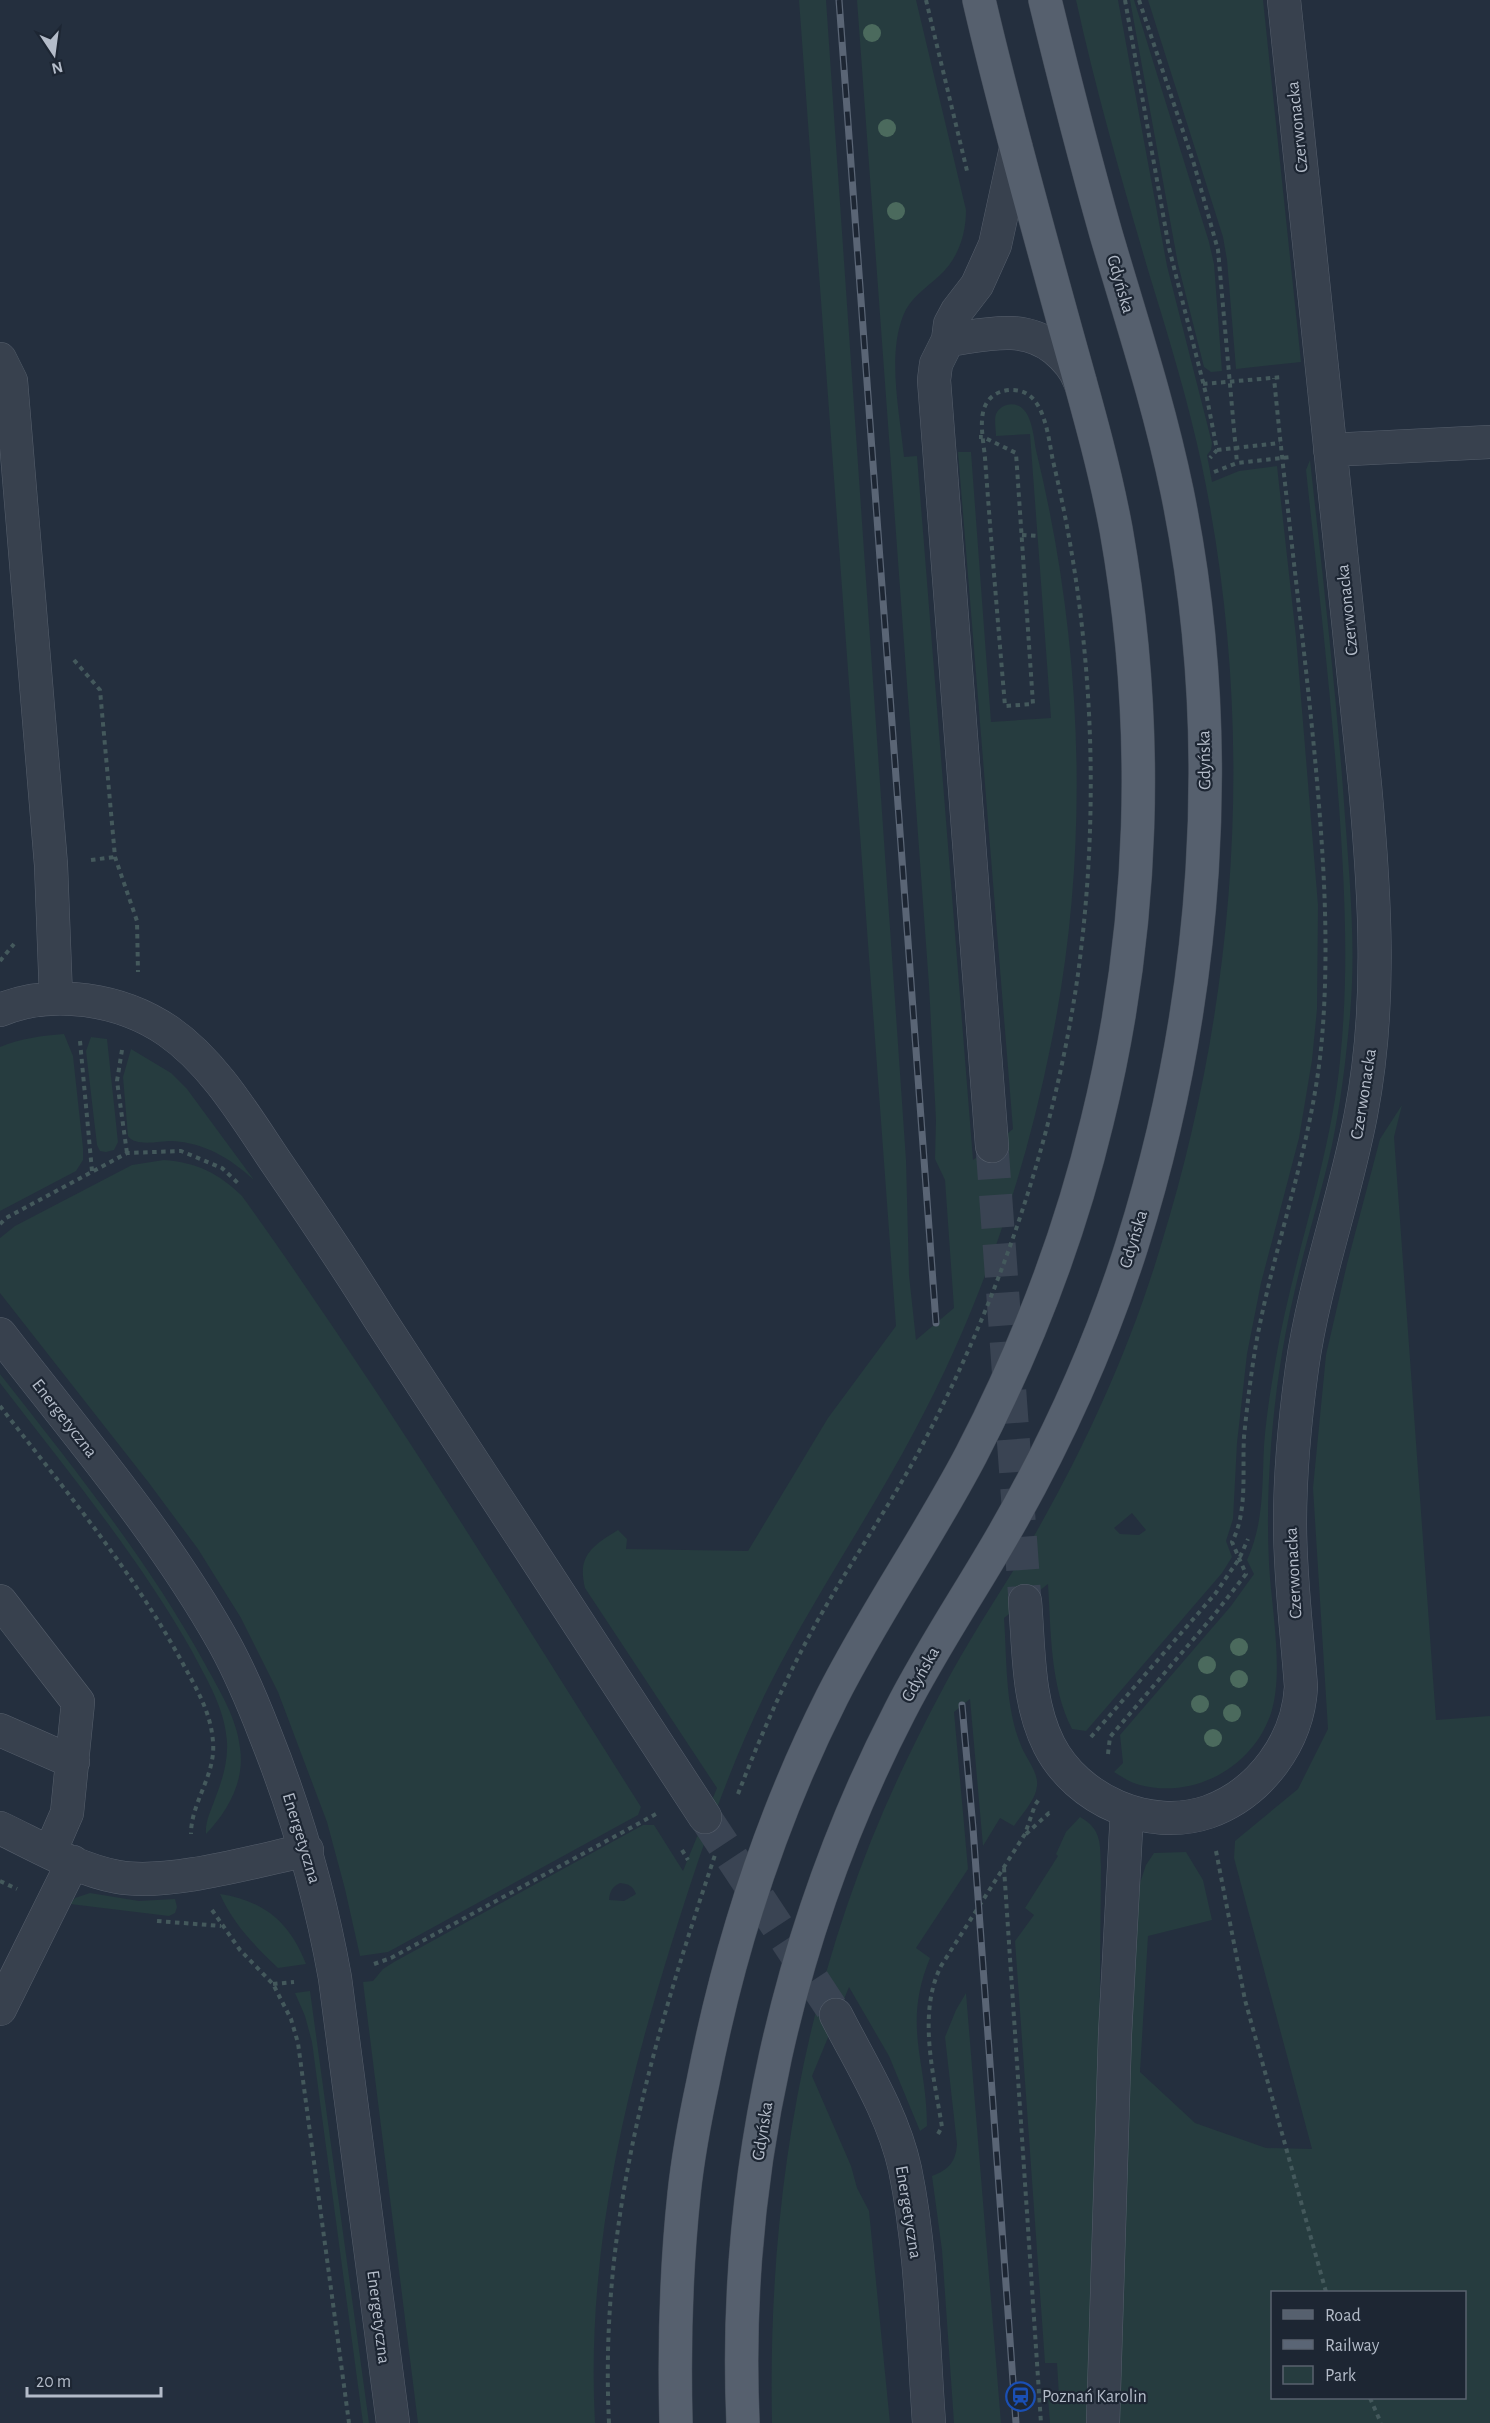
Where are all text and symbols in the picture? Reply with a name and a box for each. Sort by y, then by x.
north arrow [24,24,84,84]
text: N [50,59,64,77]
street label: Czerwonacka [1284,80,1312,173]
street label: Gdyńska [1103,253,1137,315]
street label: Czerwonacka [1334,563,1362,656]
street label: Gdyńska [1195,730,1215,790]
street label: Czerwonacka [1348,1047,1380,1141]
street label: Gdyńska [1117,1208,1151,1270]
street label: Energetyczna [28,1376,100,1461]
street label: Czerwonacka [1283,1527,1305,1619]
street label: Gdyńska [899,1644,943,1705]
street label: Energetyczna [279,1791,323,1886]
street label: Gdyńska [749,2100,777,2162]
street label: Energetyczna [892,2164,924,2260]
street label: Energetyczna [363,2269,393,2365]
legend [1271,2291,1466,2399]
text: Road [1325,2307,1361,2325]
text: Railway [1325,2337,1380,2355]
scale bar [27,2360,160,2398]
text: Park [1325,2367,1357,2385]
text: 20 m [36,2373,71,2391]
station icon: Poznań Karolin [1005,2380,1037,2412]
place label: Poznań Karolin [1042,2388,1147,2406]

